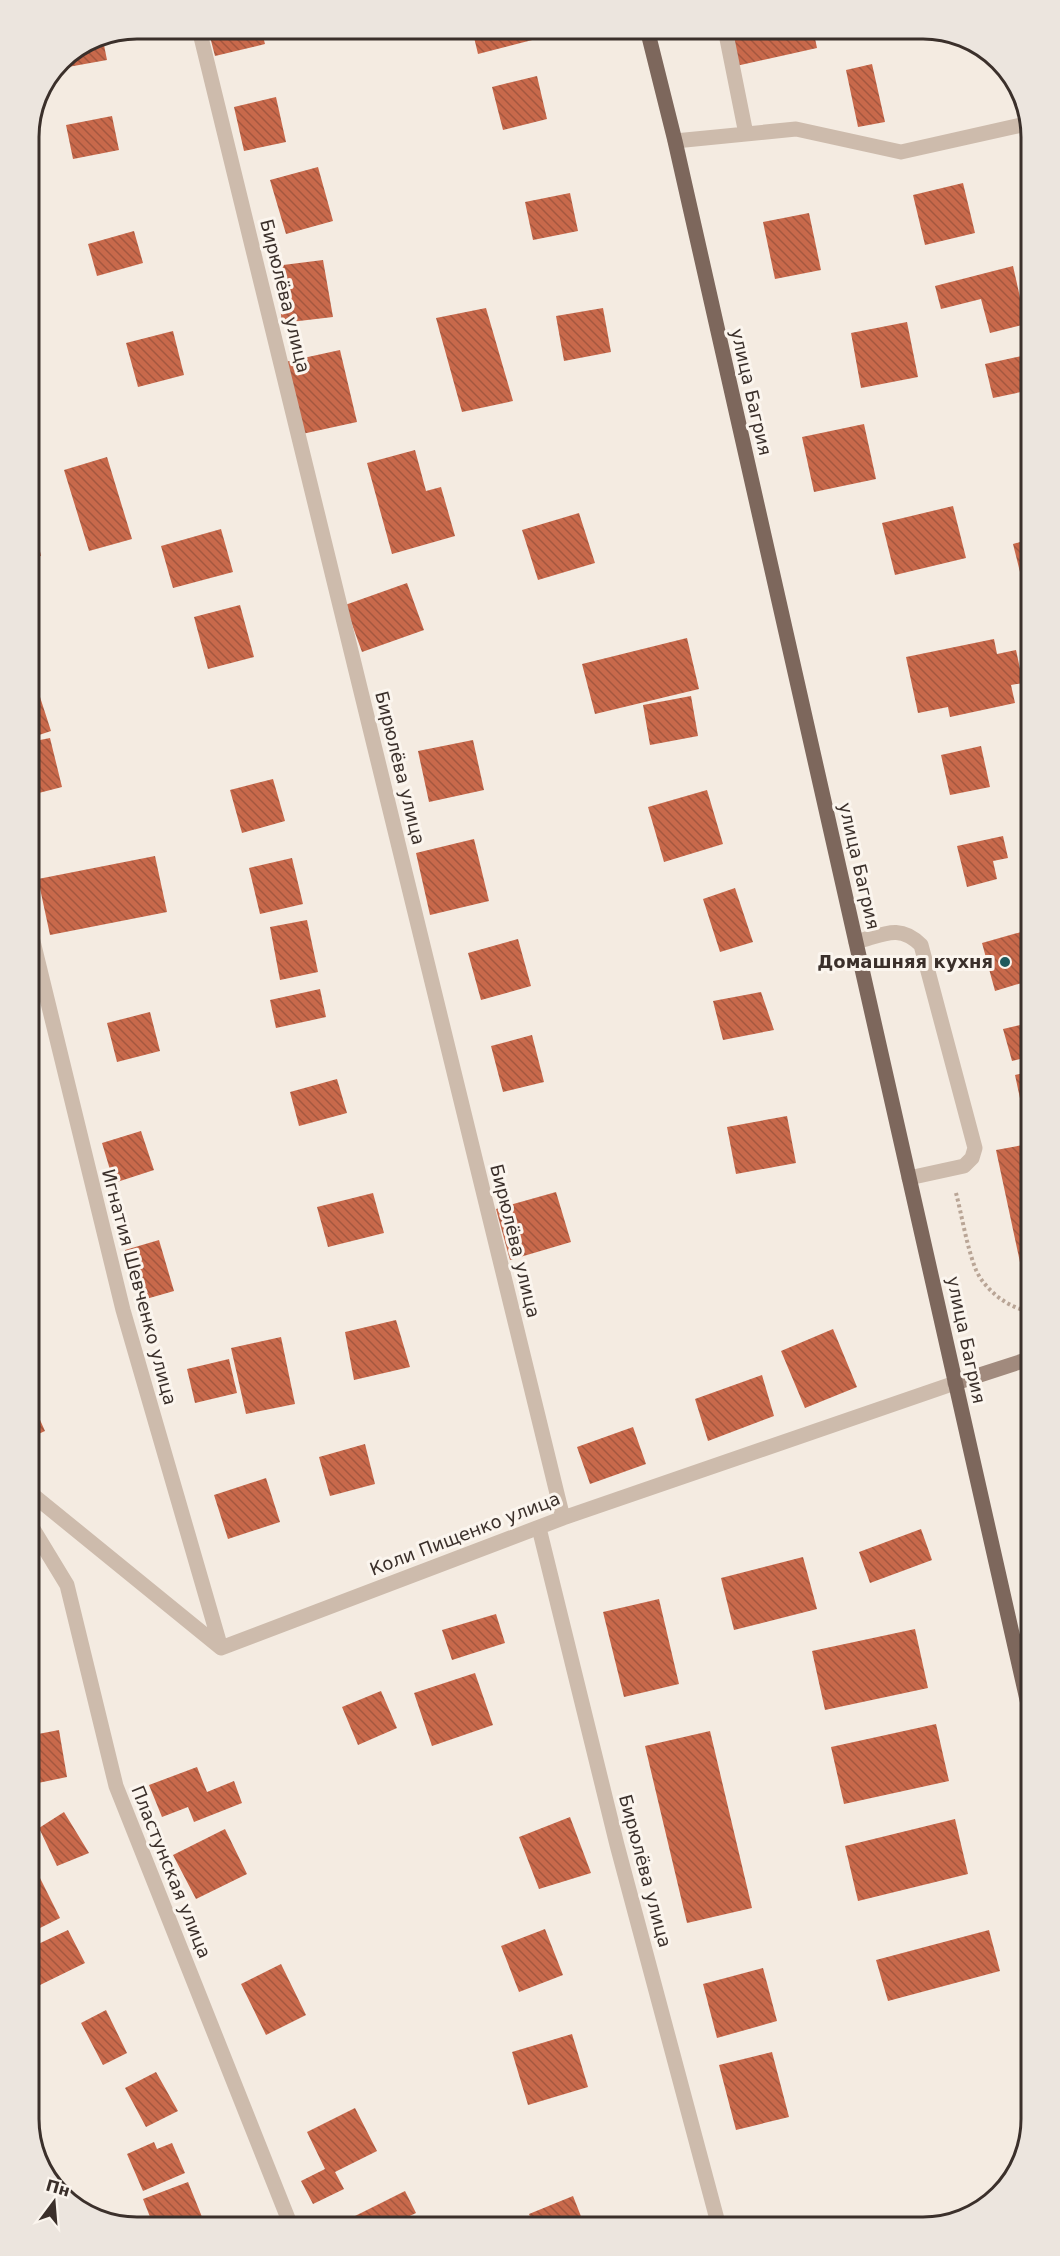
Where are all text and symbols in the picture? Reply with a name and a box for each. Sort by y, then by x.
street label: Бирюлёва улица [256,217,315,375]
street label: улица Багрия [727,326,776,457]
street label: Бирюлёва улица [371,689,430,847]
street label: улица Багрия [835,800,884,931]
place label: Домашняя кухня [817,951,993,972]
marker: Домашняя кухня [998,955,1012,969]
street label: Бирюлёва улица [486,1162,545,1320]
street label: Игнатия Шевченко улица [98,1166,181,1407]
street label: улица Багрия [943,1274,990,1405]
street label: Коли Пищенко улица [367,1487,563,1580]
street label: Пластунская улица [127,1782,216,1961]
street label: Бирюлёва улица [615,1792,676,1950]
north arrow [24,2172,84,2232]
text: Пн [44,2176,72,2201]

